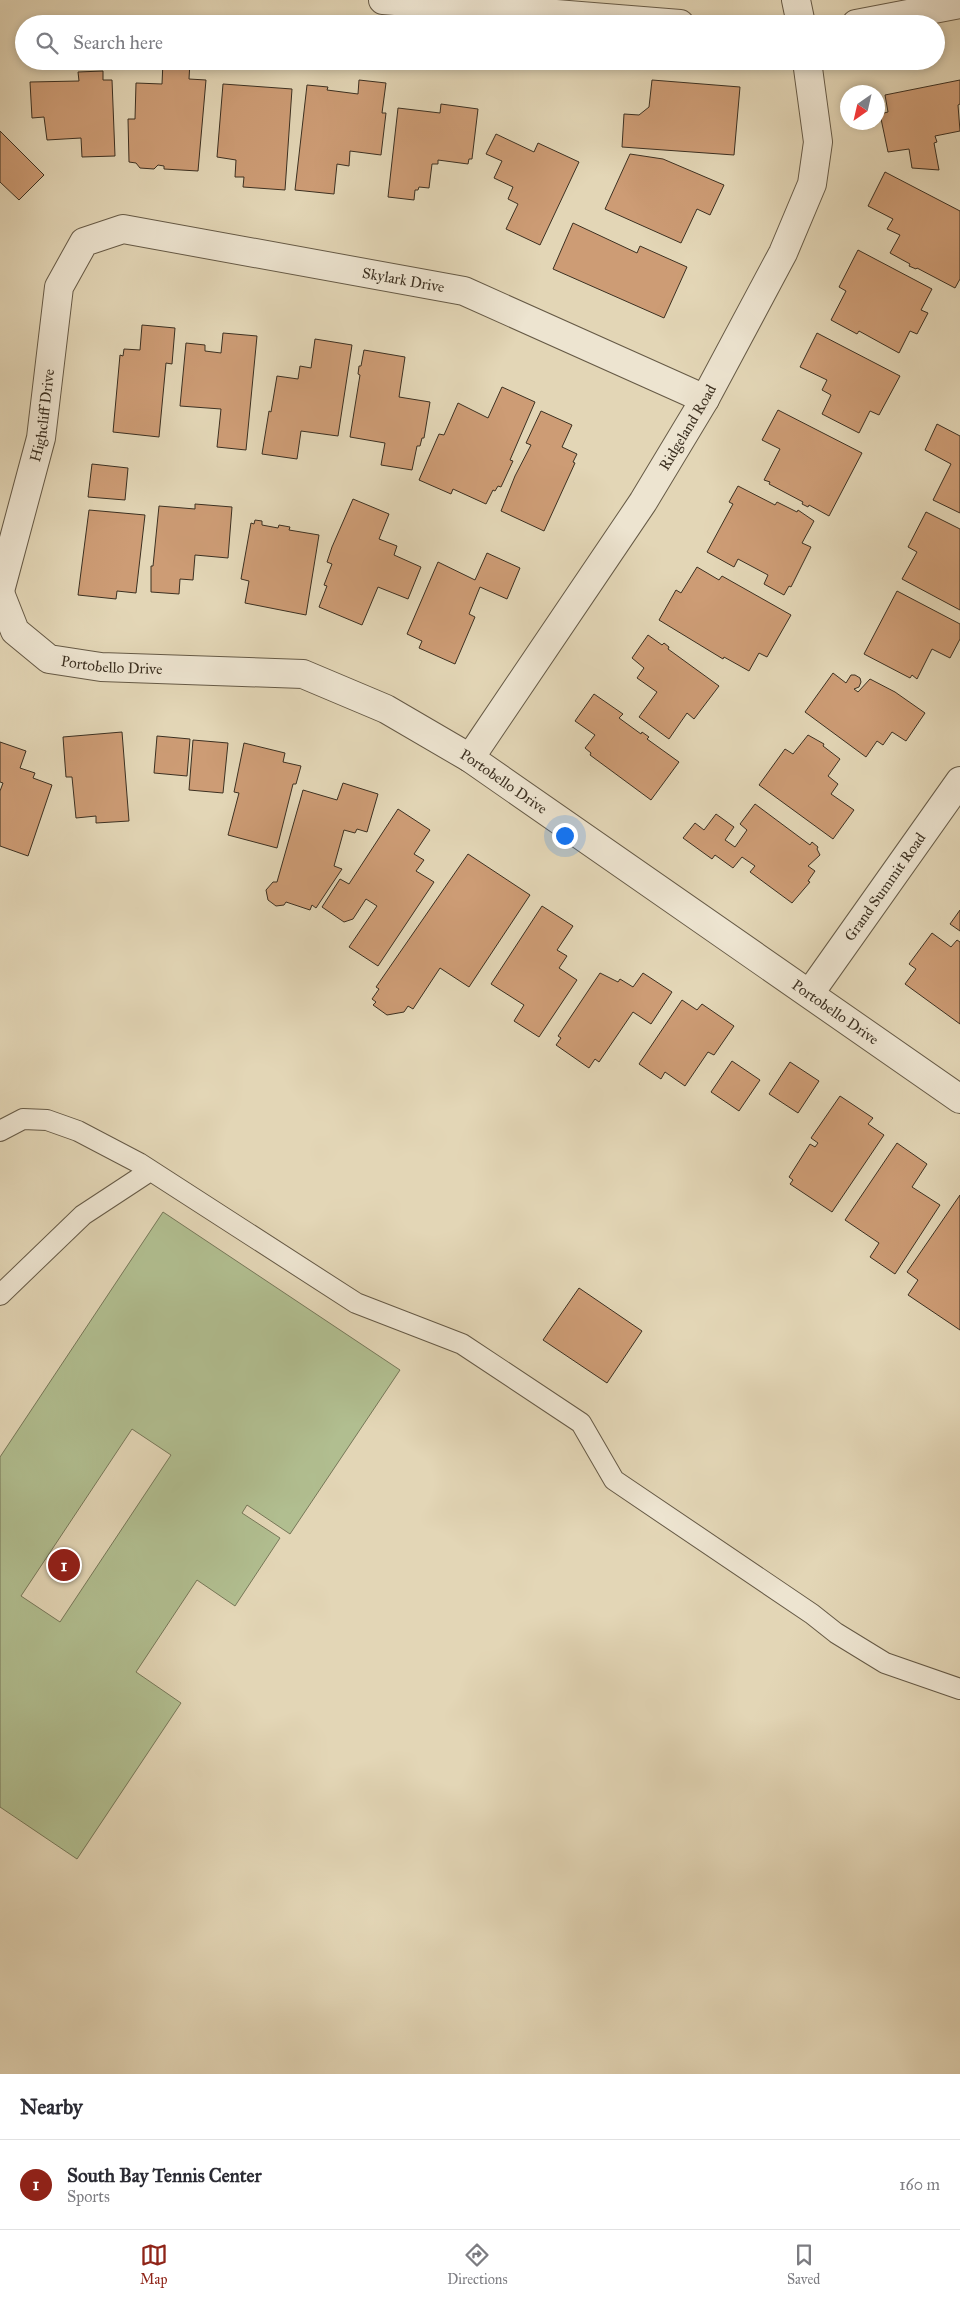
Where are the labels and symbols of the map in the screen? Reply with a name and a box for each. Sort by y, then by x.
north arrow [840,85,885,130]
street label: Skylark Drive [361,264,446,296]
street label: Highcliff Drive [26,368,58,464]
street label: Ridgeland Road [655,381,720,474]
street label: Portobello Drive [60,652,163,678]
street label: Portobello Drive [457,745,551,818]
your location [552,823,578,849]
street label: Grand Summit Road [841,829,930,944]
street label: Portobello Drive [788,976,882,1049]
pin: 1 [48,1546,80,1584]

